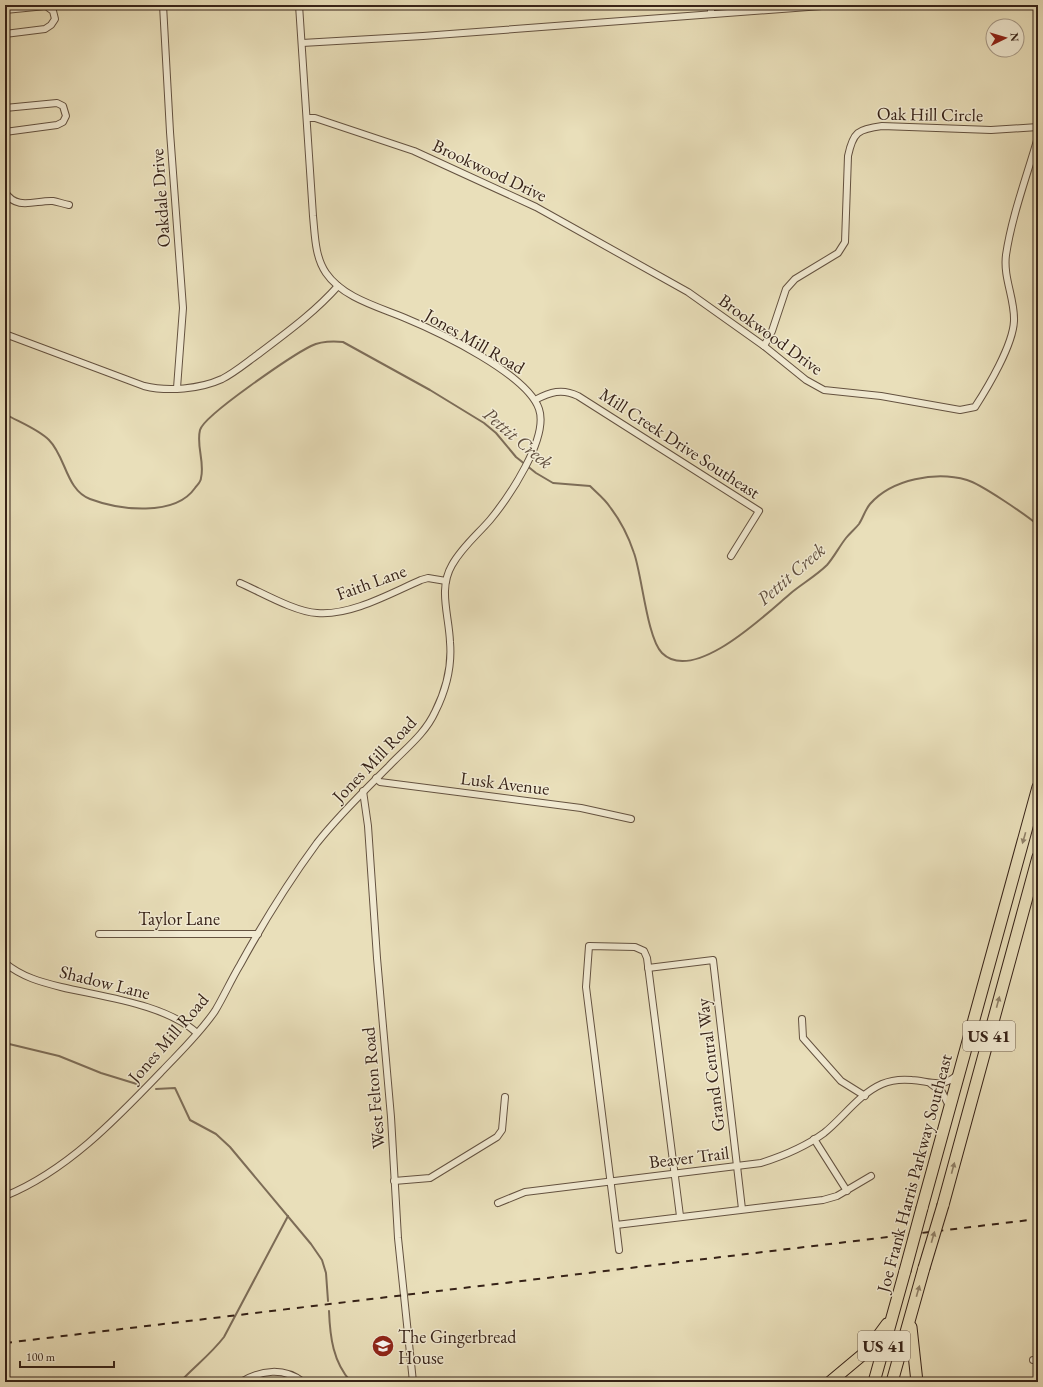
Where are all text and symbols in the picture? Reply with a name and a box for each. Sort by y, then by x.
north arrow [985,18,1025,58]
text: N [1008,32,1022,42]
street label: Oak Hill Circle [877,102,983,126]
street label: Brookwood Drive [429,133,551,207]
street label: Oakdale Drive [145,148,175,248]
street label: Brookwood Drive [714,288,828,380]
street label: Jones Mill Road [419,302,530,379]
street label: Mill Creek Drive Southeast [595,382,765,504]
water label: Pettit Creek [478,402,558,475]
water label: Pettit Creek [751,537,831,611]
street label: Faith Lane [333,559,409,605]
street label: Jones Mill Road [326,710,422,809]
street label: Lusk Avenue [459,766,551,800]
one-way arrow [1021,832,1027,844]
street label: Taylor Lane [138,907,220,930]
street label: Shadow Lane [57,960,153,1004]
street label: Jones Mill Road [121,988,214,1089]
one-way arrow [996,996,1002,1008]
street label: Grand Central Way [690,997,730,1133]
road number: US 41 [963,1021,1015,1051]
street label: West Felton Road [356,1025,390,1150]
street label: Joe Frank Harris Parkway Southeast [871,1051,957,1297]
street label: Beaver Trail [648,1141,730,1173]
one-way arrow [950,1161,956,1173]
one-way arrow [930,1231,936,1243]
one-way arrow [915,1285,921,1297]
place label: The Gingerbread House [398,1325,517,1369]
road number: US 41 [858,1331,910,1361]
school or university icon: The Gingerbread House [370,1333,396,1359]
scale bar [20,1343,114,1369]
text: 100 m [26,1349,56,1365]

